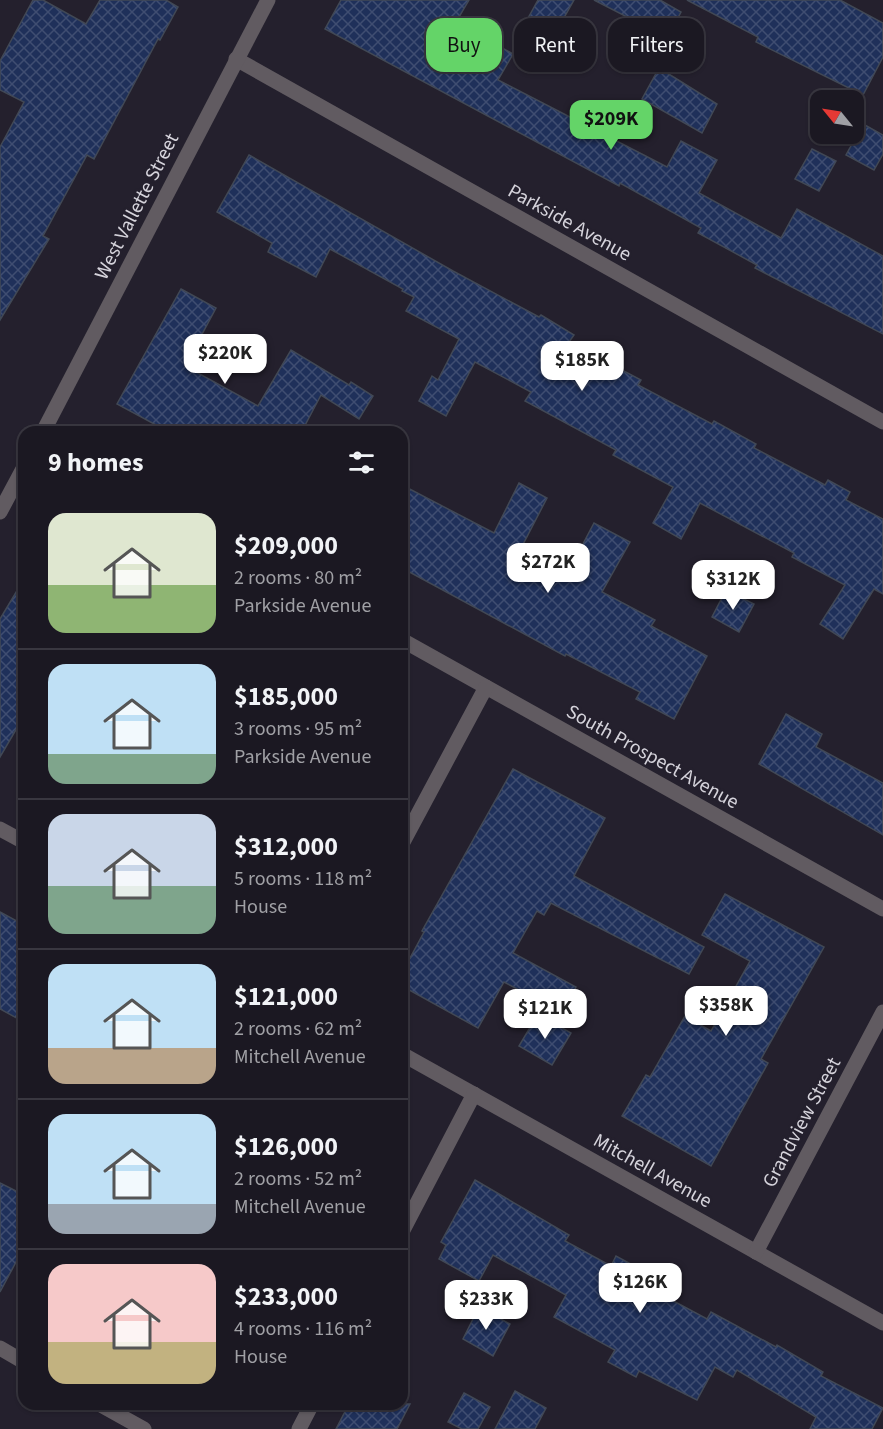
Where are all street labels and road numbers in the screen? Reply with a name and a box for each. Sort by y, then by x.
street label: West Vallette Street [88,128,186,285]
street label: Parkside Avenue [503,177,636,268]
street label: South Prospect Avenue [561,698,744,816]
street label: Grandview Street [756,1052,848,1192]
street label: Mitchell Avenue [588,1127,717,1215]

